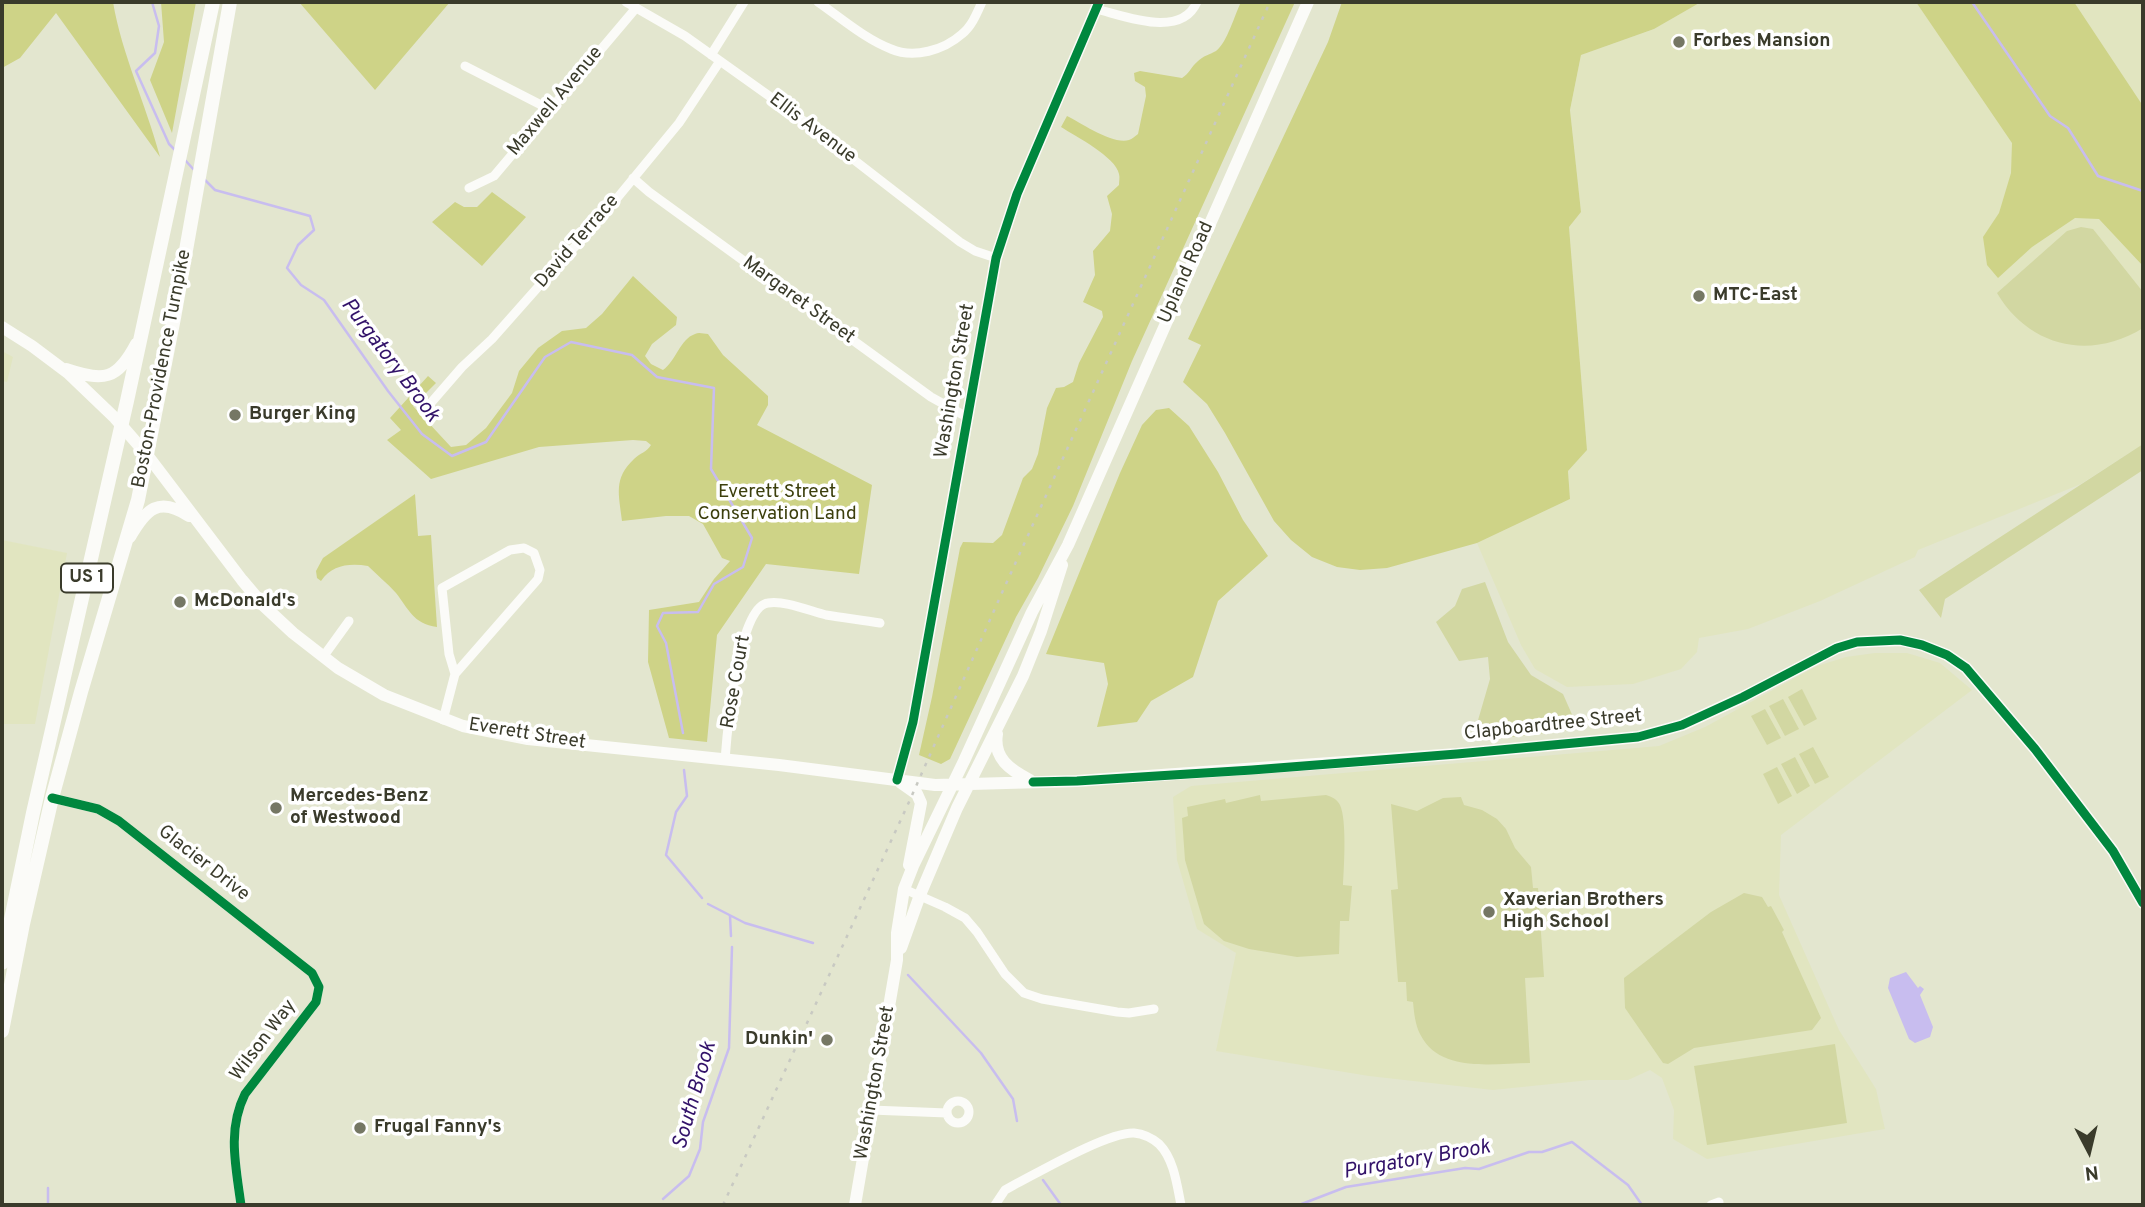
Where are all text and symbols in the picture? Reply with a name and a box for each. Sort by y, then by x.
place label: Forbes Mansion [1693,31,1830,53]
marker: Forbes Mansion [1671,34,1687,50]
street label: Maxwell Avenue [504,43,608,161]
street label: Ellis Avenue [764,89,860,169]
street label: David Terrace [531,191,625,293]
street label: Upland Road [1154,219,1220,327]
street label: Boston-Providence Turnpike [129,248,197,490]
street label: Margaret Street [737,252,859,350]
place label: MTC-East [1713,285,1798,307]
marker: MTC-East [1691,288,1707,304]
water label: Purgatory Brook [334,294,444,428]
street label: Washington Street [931,302,981,460]
place label: Burger King [249,404,356,426]
marker: Burger King [227,407,243,423]
park label: Everett Street Conservation Land [697,482,857,526]
road number: US 1 [61,564,113,592]
place label: McDonald's [194,591,296,613]
marker: McDonald's [172,594,188,610]
street label: Rose Court [718,633,756,731]
street label: Clapboardtree Street [1463,705,1643,747]
street label: Everett Street [467,714,587,756]
place label: Mercedes-Benz of Westwood [290,786,429,830]
marker: Mercedes-Benz of Westwood [268,800,284,816]
street label: Glacier Drive [153,821,253,907]
place label: Xaverian Brothers High School [1503,890,1664,934]
marker: Xaverian Brothers High School [1481,904,1497,920]
street label: Wilson Way [226,996,302,1086]
street label: Washington Street [851,1004,901,1162]
place label: Dunkin' [745,1029,813,1051]
marker: Dunkin' [819,1032,835,1048]
water label: South Brook [669,1039,723,1153]
north arrow [2054,1116,2124,1186]
place label: Frugal Fanny's [374,1117,502,1139]
marker: Frugal Fanny's [352,1120,368,1136]
water label: Purgatory Brook [1342,1136,1492,1186]
text: N [2083,1159,2100,1185]

